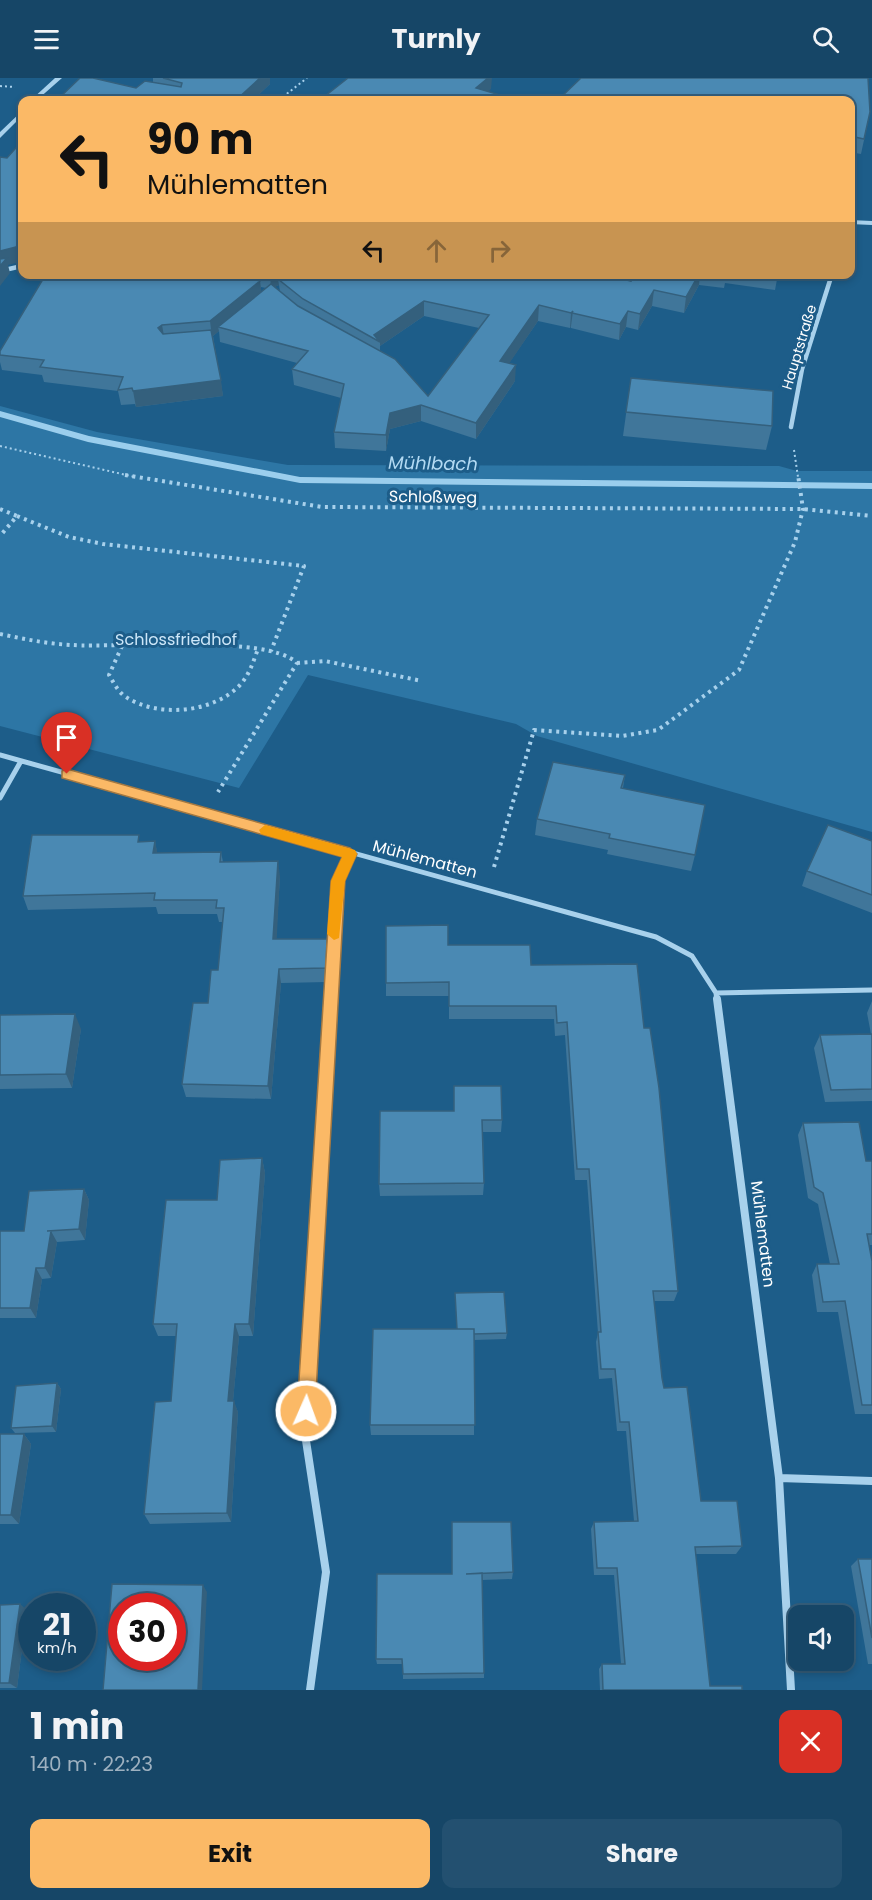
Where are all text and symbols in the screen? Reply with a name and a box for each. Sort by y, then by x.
text: Turnly [392,20,480,57]
icon: menu [30,23,63,56]
icon: search [809,23,842,56]
text: 90 m [147,110,254,169]
icon: left [48,120,126,198]
text: Mühlematten [147,166,328,203]
icon: left [357,234,390,267]
icon: ahead [420,234,453,267]
icon: right [483,234,516,267]
street label: Hauptstraße [777,302,822,392]
water label: Mühlbach [388,450,478,476]
street label: Schloßweg [389,485,477,509]
park label: Schlossfriedhof [115,628,237,651]
pin [41,712,92,774]
icon: arrive [50,721,83,754]
street label: Mühlematten [370,834,480,884]
street label: Mühlematten [745,1179,781,1289]
position arrow [274,1379,338,1443]
speed limit sign: 30 [108,1593,186,1671]
text: 21 [43,1603,71,1646]
map controls [788,1605,854,1671]
button: sound [788,1605,854,1671]
text: km/h [37,1637,77,1658]
text: 1 min [30,1701,124,1752]
button: close [779,1710,842,1773]
text: 140 m · 22:23 [30,1750,153,1778]
button: Exit [30,1819,430,1888]
button: Share [442,1819,842,1888]

